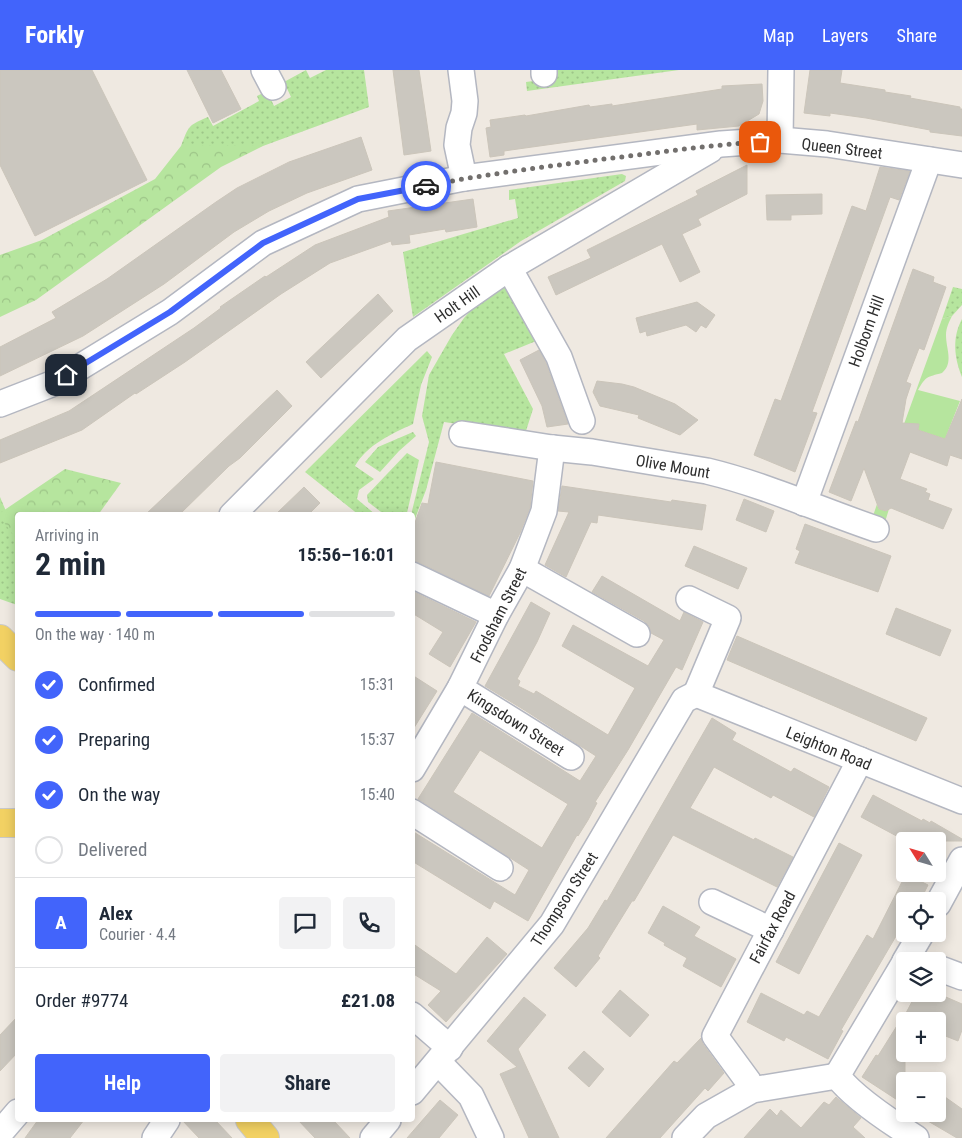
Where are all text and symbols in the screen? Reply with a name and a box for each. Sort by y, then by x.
text: Forkly [25,21,84,49]
text: Map [763,25,794,46]
text: Layers [822,25,869,46]
text: Share [897,25,937,46]
pin [739,121,781,163]
icon: bag [746,128,774,156]
street label: Queen Street [800,134,884,163]
courier [401,161,451,211]
icon: car [412,172,440,200]
street label: Holt Hill [431,282,484,327]
street label: Holborn Hill [845,293,888,370]
pin [45,354,87,396]
icon: home [52,361,80,389]
street label: Olive Mount [634,451,712,482]
text: Arriving in [35,526,99,545]
text: 15:56–16:01 [297,543,395,566]
text: 2 min [35,545,106,583]
street label: Frodsham Street [466,564,531,666]
text: On the way · 140 m [35,625,155,644]
icon: check [35,671,63,699]
text: Confirmed [78,673,155,696]
text: 15:31 [360,675,395,694]
street label: Kingsdown Street [464,685,568,760]
street label: Leighton Road [783,723,874,774]
icon: check [35,726,63,754]
text: Preparing [78,728,150,751]
text: 15:37 [360,730,395,749]
icon: check [35,781,63,809]
text: On the way [78,783,160,806]
text: 15:40 [360,785,395,804]
north arrow [896,832,946,882]
map controls [896,832,946,1122]
text: Delivered [78,838,147,861]
street label: Thompson Street [527,848,602,950]
street label: Fairfax Road [745,888,799,967]
button: locate [896,892,946,942]
button: chat [279,897,331,949]
button: phone [343,897,395,949]
text: Alex [99,902,133,925]
text: A [55,911,67,934]
text: Courier · 4.4 [99,925,176,944]
button: layers [896,952,946,1002]
text: Order #9774 [35,989,128,1012]
text: £21.08 [341,989,395,1012]
button: + [896,1012,946,1062]
button: Help [35,1054,210,1112]
button: Share [220,1054,395,1112]
button: − [896,1072,946,1122]

